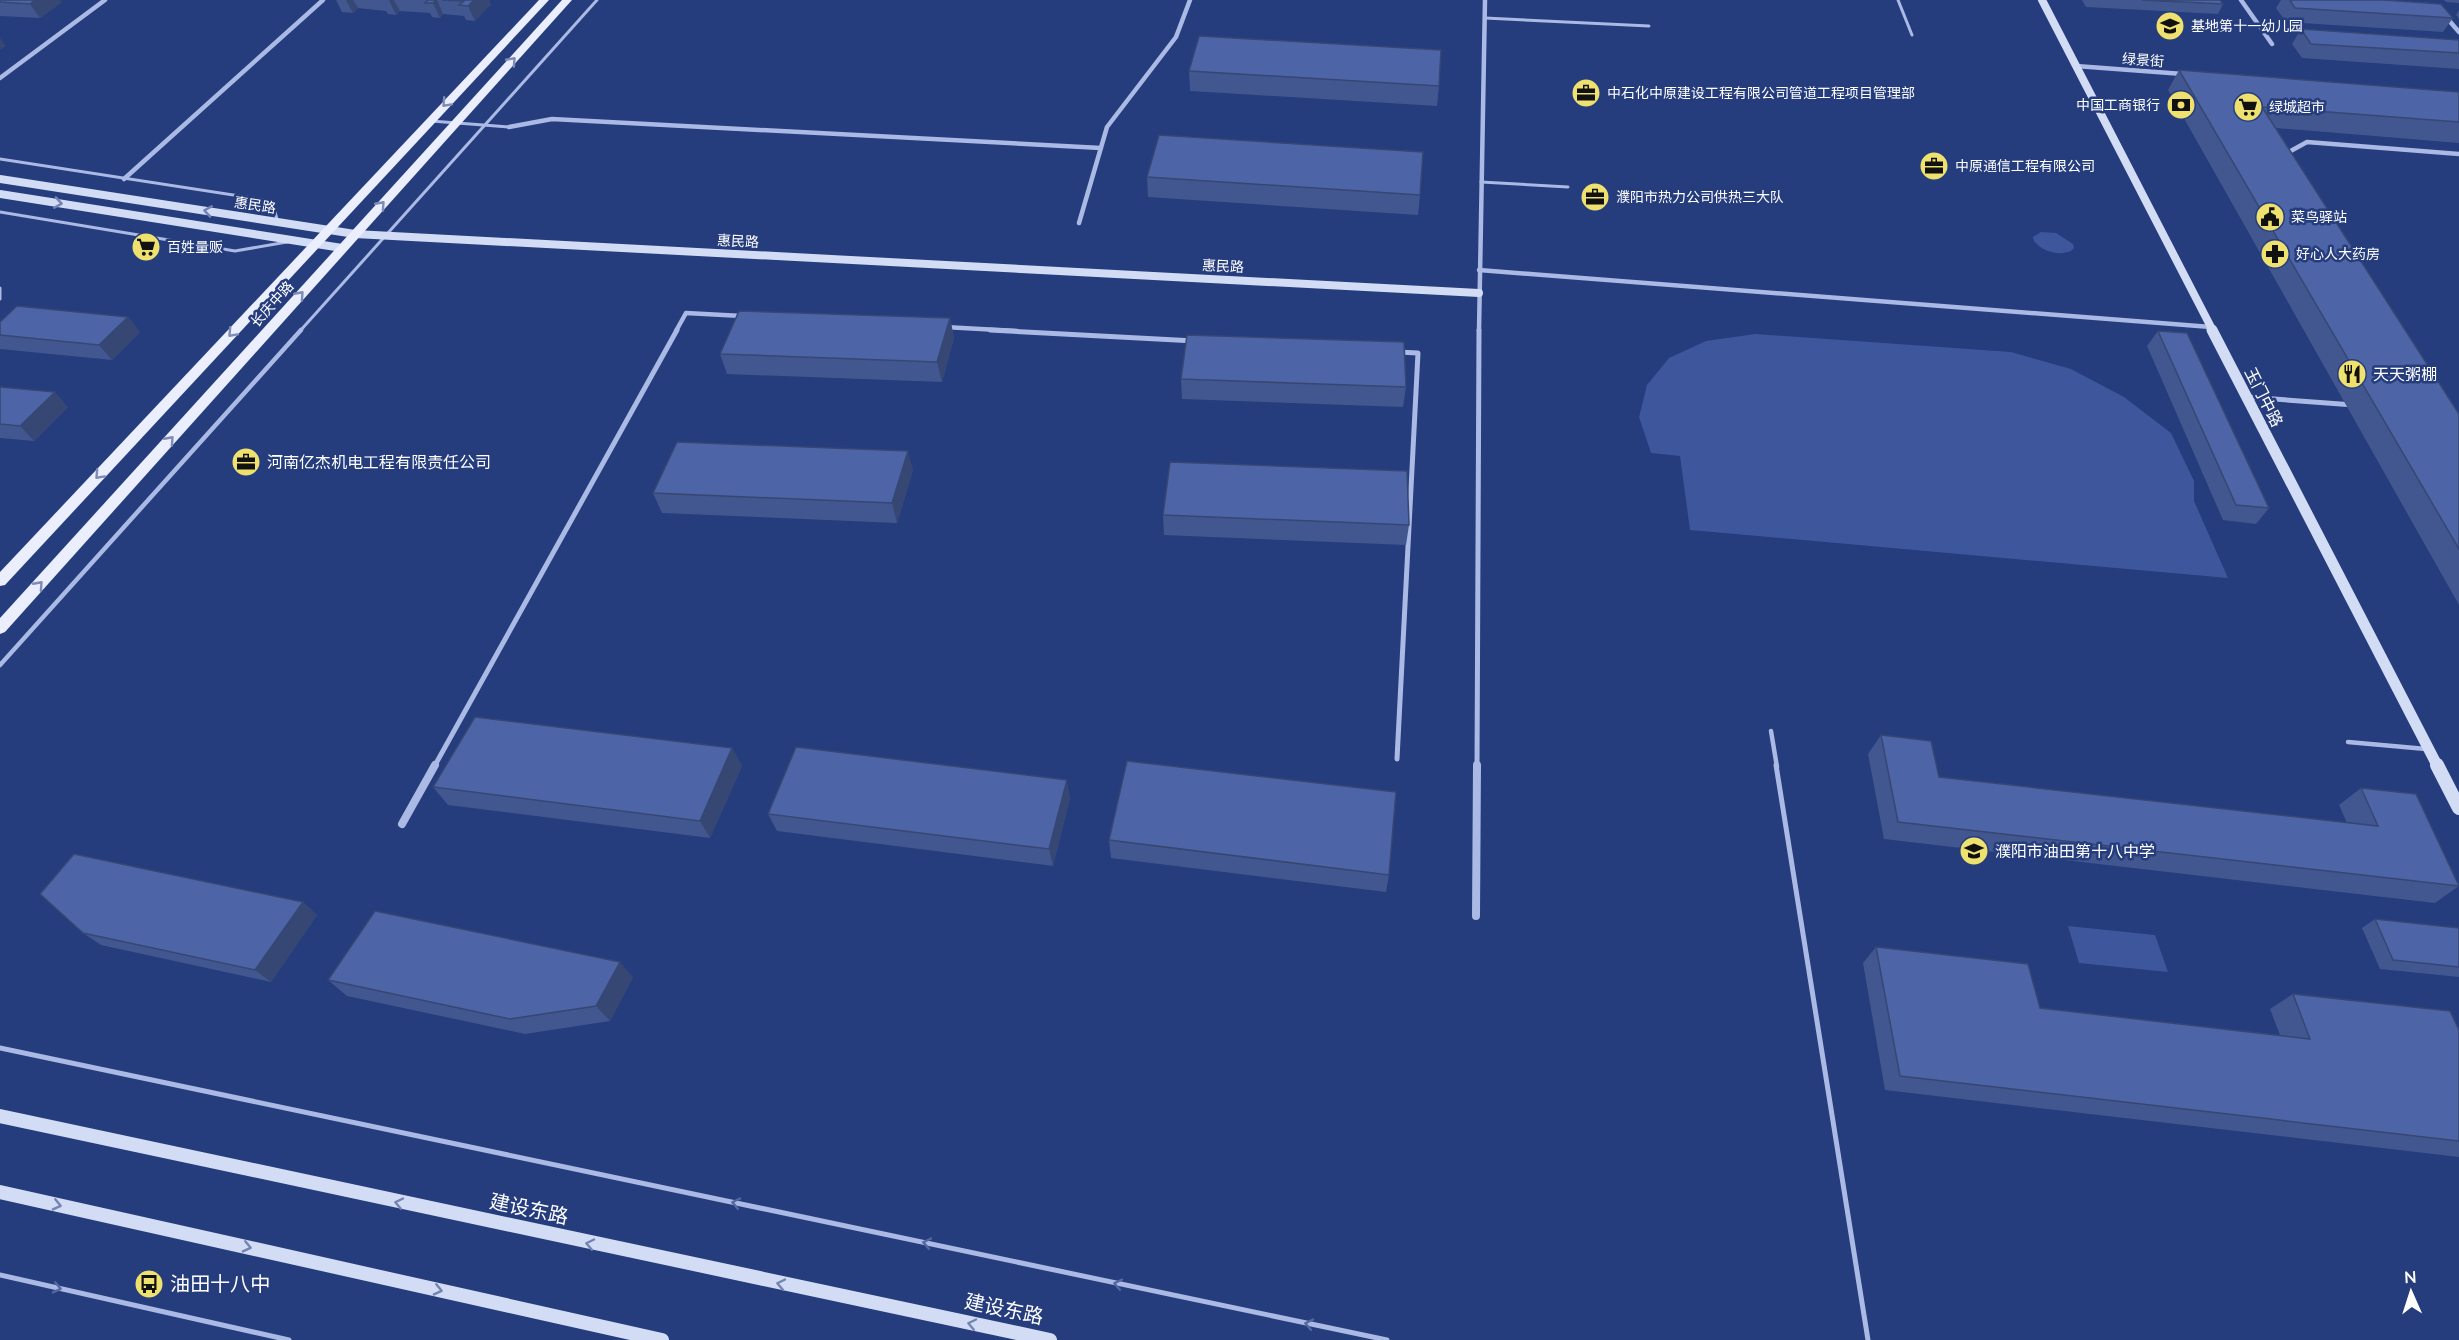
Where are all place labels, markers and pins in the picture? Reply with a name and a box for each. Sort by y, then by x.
school or university icon: 基地第十一幼儿园 [2154,10,2186,42]
place label: 基地第十一幼儿园 [2191,17,2303,34]
office icon: 中石化中原建设工程有限公司管道工程项目管理部 [1570,77,1602,109]
place label: 中石化中原建设工程有限公司管道工程项目管理部 [1607,84,1915,101]
bank icon: 中国工商银行 [2165,89,2197,121]
supermarket icon: 绿城超市 [2232,91,2264,123]
place label: 中国工商银行 [2076,96,2160,113]
place label: 绿城超市 [2269,98,2325,115]
office icon: 中原通信工程有限公司 [1918,150,1950,182]
place label: 中原通信工程有限公司 [1955,157,2095,174]
office icon: 濮阳市热力公司供热三大队 [1579,181,1611,213]
place label: 濮阳市热力公司供热三大队 [1616,188,1784,205]
public building icon: 菜鸟驿站 [2254,201,2286,233]
place label: 菜鸟驿站 [2291,208,2347,225]
supermarket icon: 百姓量贩 [130,231,162,263]
place label: 百姓量贩 [167,238,223,255]
pharmacy icon: 好心人大药房 [2259,238,2291,270]
place label: 好心人大药房 [2296,245,2380,262]
restaurant icon: 天天粥棚 [2336,358,2368,390]
place label: 天天粥棚 [2373,364,2437,383]
office icon: 河南亿杰机电工程有限责任公司 [230,446,262,478]
place label: 河南亿杰机电工程有限责任公司 [267,452,491,471]
school or university icon: 濮阳市油田第十八中学 [1958,835,1990,867]
place label: 濮阳市油田第十八中学 [1995,841,2155,860]
bus stop icon: 油田十八中 [133,1268,165,1300]
place label: 油田十八中 [170,1271,270,1295]

